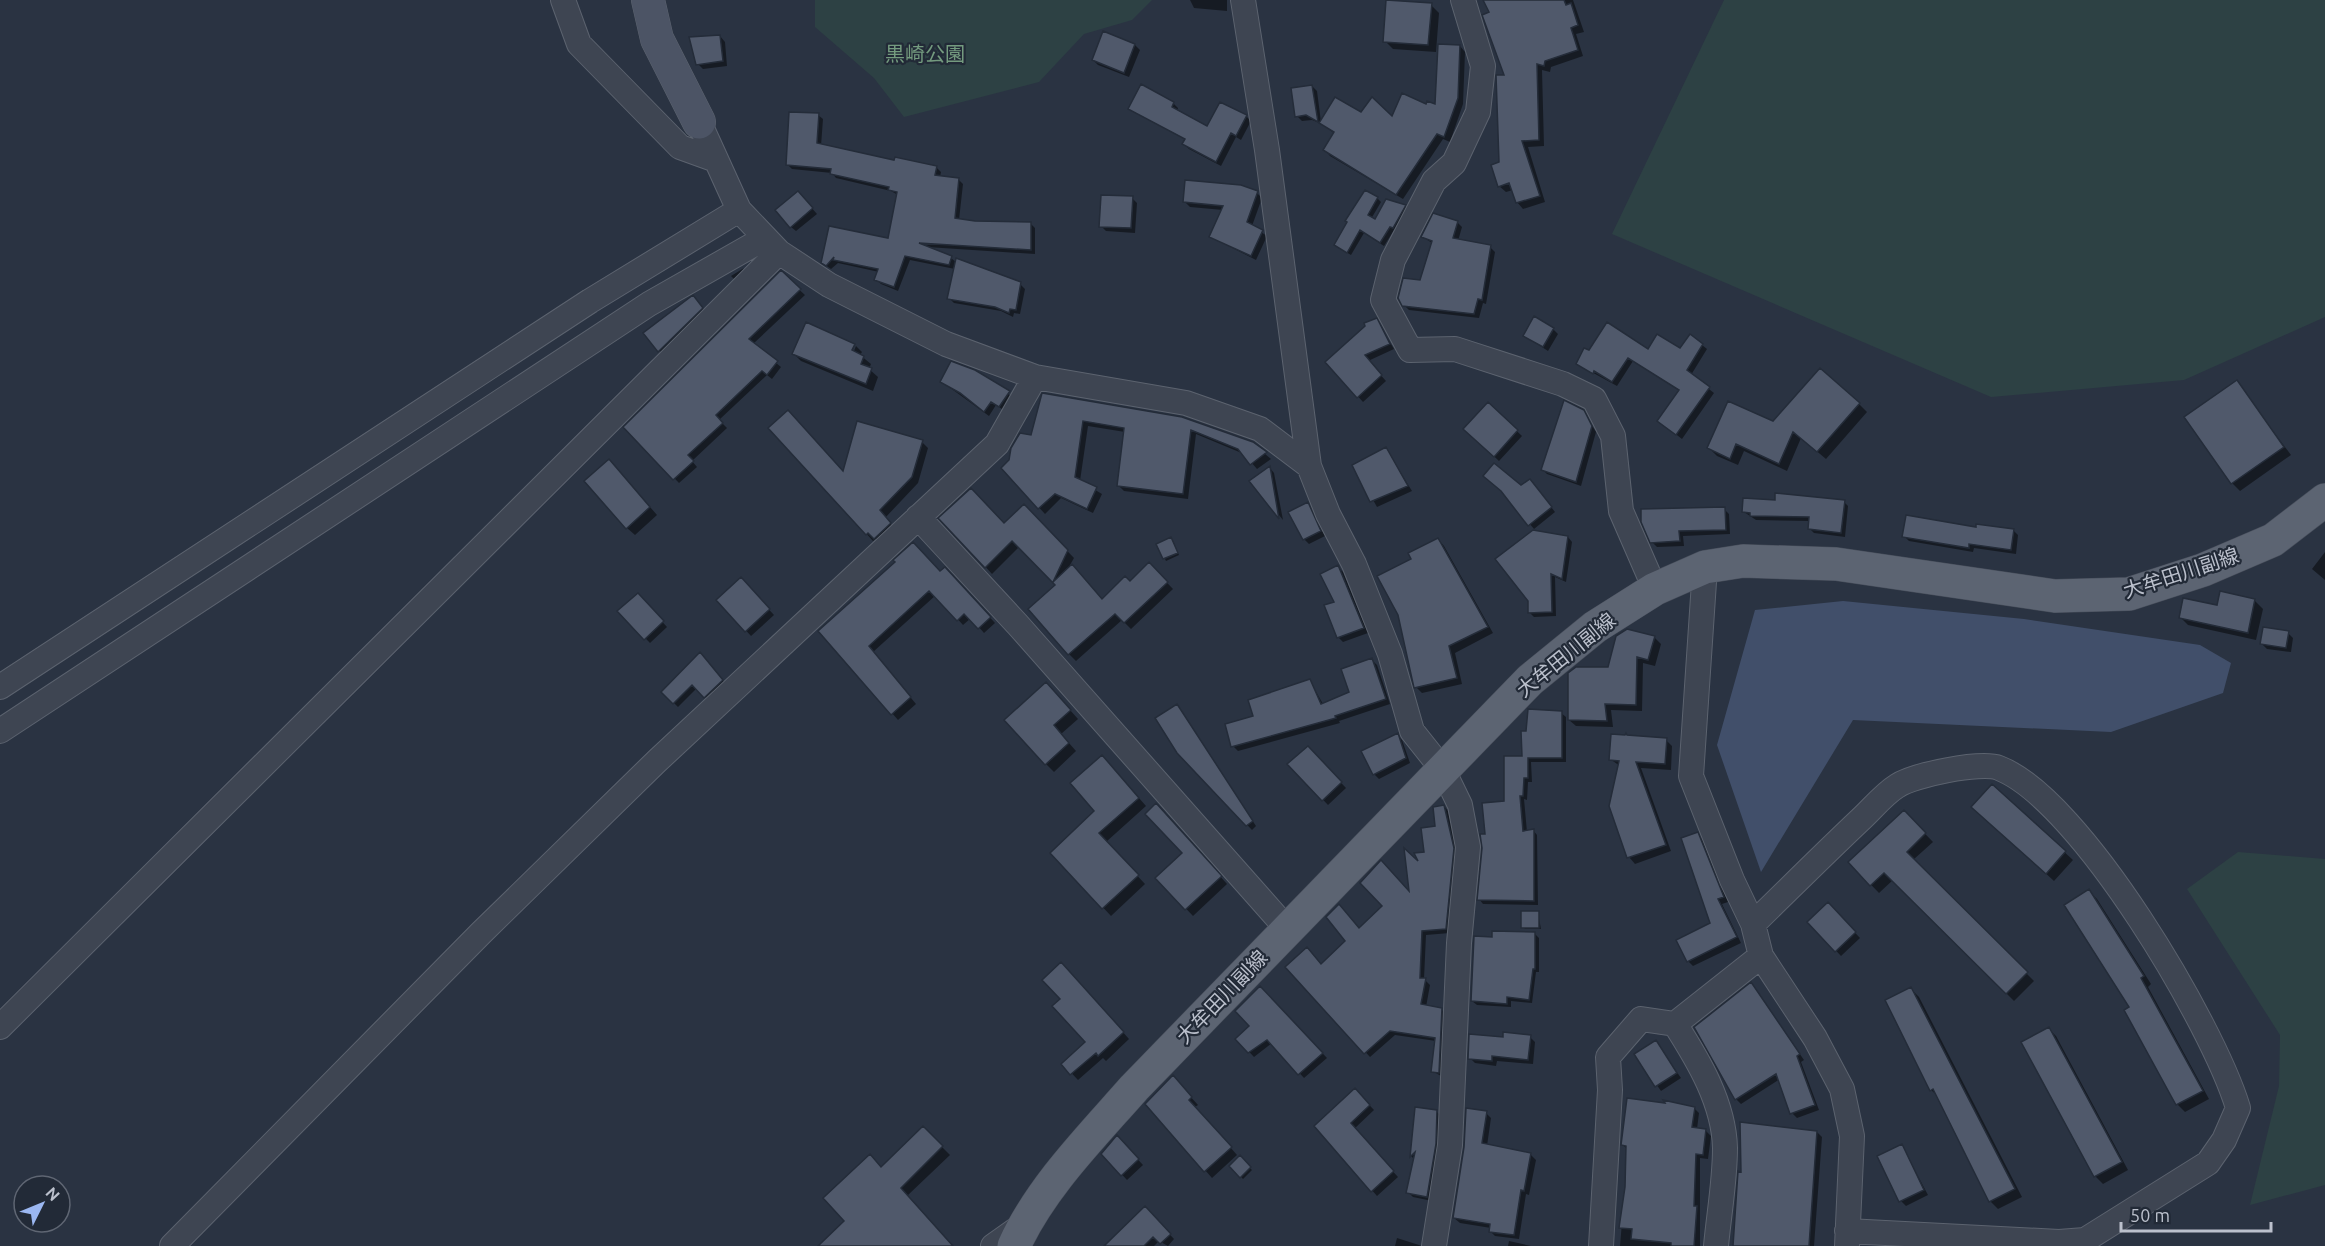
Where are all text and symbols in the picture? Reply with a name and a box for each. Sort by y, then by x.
park label: 黒崎公園 [885,42,965,65]
street label: 大牟田川副線 [2120,543,2241,602]
street label: 大牟田川副線 [1512,608,1620,701]
street label: 大牟田川副線 [1172,946,1272,1048]
north arrow [12,1174,72,1234]
text: N [42,1183,64,1204]
scale bar [2121,1195,2271,1233]
text: 50 m [2130,1205,2170,1225]

